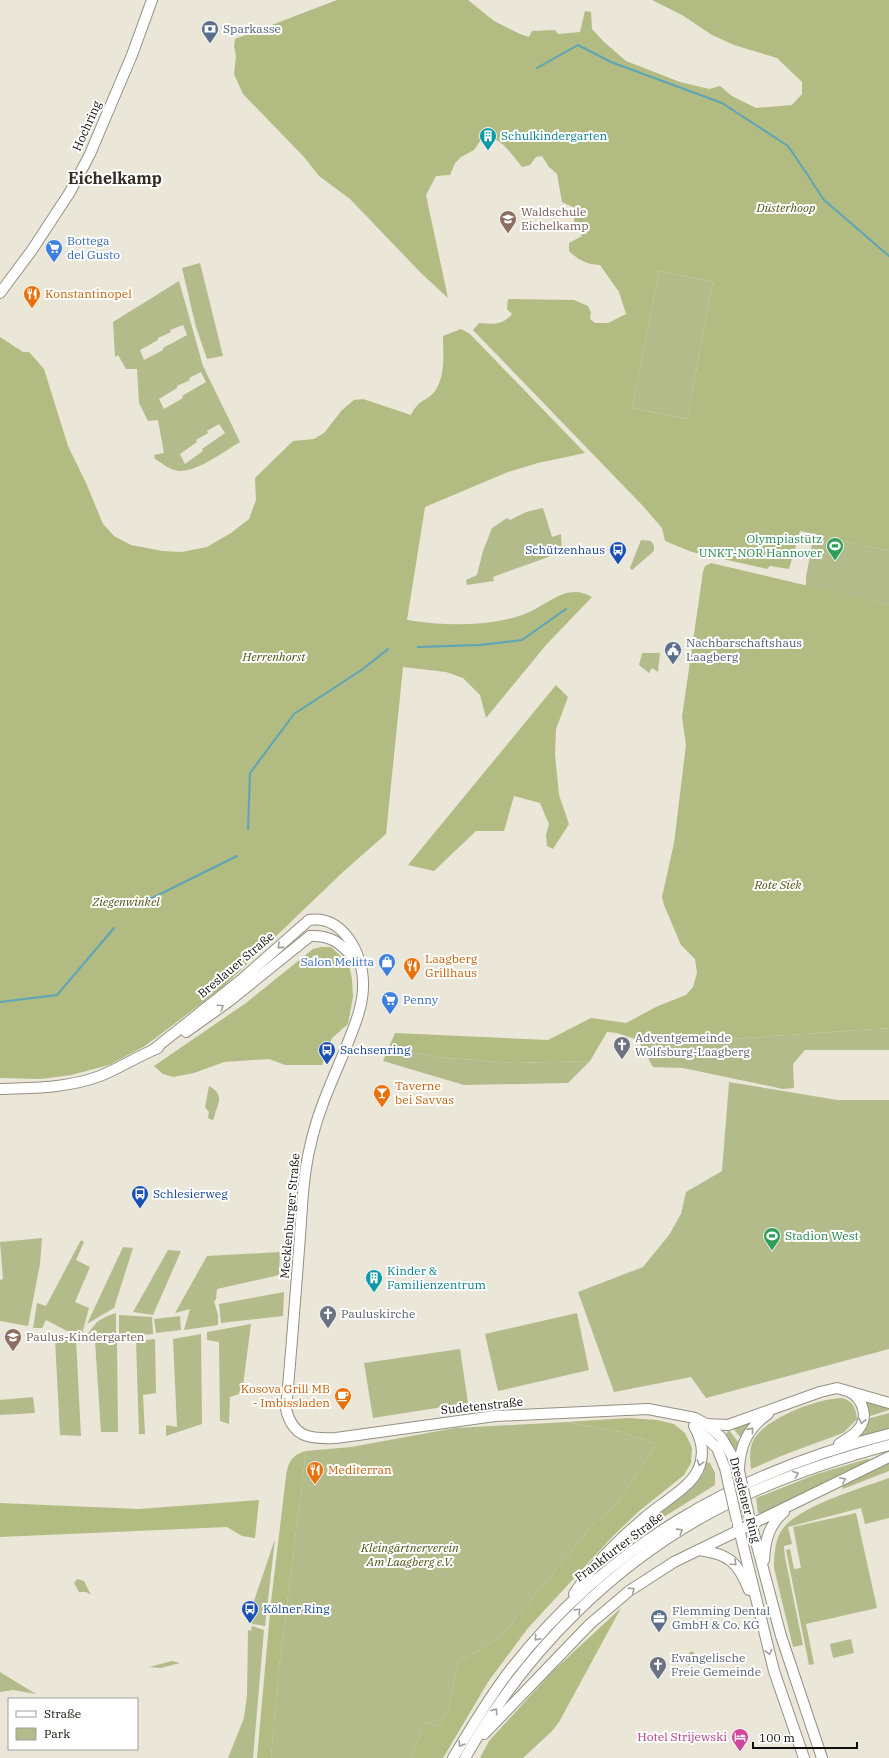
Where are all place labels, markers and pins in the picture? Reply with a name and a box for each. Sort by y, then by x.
bank icon: Sparkasse [200,19,220,44]
place label: Sparkasse [223,21,281,36]
building icon: Schulkindergarten [478,126,498,151]
place label: Schulkindergarten [501,128,607,143]
place label: Waldschule Eichelkamp [521,204,589,233]
school or university icon: Waldschule Eichelkamp [498,209,518,234]
place label: Bottega del Gusto [67,233,120,262]
supermarket icon: Bottega del Gusto [44,238,64,263]
restaurant icon: Konstantinopel [22,284,42,309]
place label: Konstantinopel [45,286,132,301]
place label: Olympiastütz UNKT-NOR Hannover [699,531,823,560]
sports icon: Olympiastütz UNKT-NOR Hannover [825,536,845,561]
bus stop icon: Schützenhaus [608,540,628,565]
place label: Schützenhaus [525,542,605,557]
place label: Nachbarschaftshaus Laagberg [686,635,802,664]
public building icon: Nachbarschaftshaus Laagberg [663,640,683,665]
place label: Laagberg Grillhaus [425,951,478,980]
shop icon: Salon Melitta [377,952,397,977]
place label: Salon Melitta [300,954,374,969]
restaurant icon: Laagberg Grillhaus [402,956,422,981]
supermarket icon: Penny [380,990,400,1015]
place label: Penny [403,992,439,1007]
place label: Adventgemeinde Wolfsburg-Laagberg [635,1030,750,1059]
church icon: Adventgemeinde Wolfsburg-Laagberg [612,1035,632,1060]
bus stop icon: Sachsenring [317,1040,337,1065]
place label: Sachsenring [340,1042,411,1057]
place label: Taverne bei Savvas [395,1078,454,1107]
bar icon: Taverne bei Savvas [372,1083,392,1108]
bus stop icon: Schlesierweg [130,1184,150,1209]
place label: Schlesierweg [153,1186,228,1201]
sports icon: Stadion West [762,1226,782,1251]
place label: Stadion West [785,1228,859,1243]
place label: Kinder & Familienzentrum [387,1263,487,1292]
building icon: Kinder & Familienzentrum [364,1268,384,1293]
church icon: Pauluskirche [318,1304,338,1329]
place label: Pauluskirche [341,1306,415,1321]
school or university icon: Paulus-Kindergarten [3,1327,23,1352]
place label: Paulus-Kindergarten [26,1329,145,1344]
place label: Kosova Grill MB - Imbissladen [241,1381,330,1410]
cafe icon: Kosova Grill MB - Imbissladen [333,1386,353,1411]
restaurant icon: Mediterran [305,1460,325,1485]
place label: Mediterran [328,1462,392,1477]
bus stop icon: Kölner Ring [240,1599,260,1624]
place label: Kölner Ring [263,1601,330,1616]
place label: Flemming Dental GmbH & Co. KG [672,1603,771,1632]
office icon: Flemming Dental GmbH & Co. KG [649,1608,669,1633]
place label: Evangelische Freie Gemeinde [671,1650,761,1679]
church icon: Evangelische Freie Gemeinde [648,1655,668,1680]
hotel icon: Hotel Strijewski [730,1727,750,1752]
place label: Hotel Strijewski [637,1729,727,1744]

